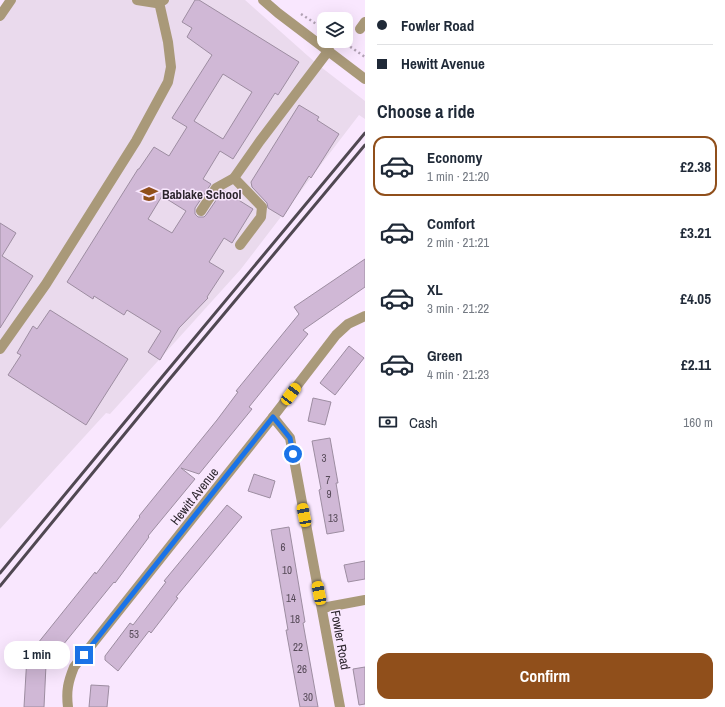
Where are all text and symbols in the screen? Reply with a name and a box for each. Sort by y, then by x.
map controls [317,12,353,48]
button: layers [317,12,353,48]
text: Fowler Road [401,15,474,36]
text: Hewitt Avenue [401,53,485,74]
text: Choose a ride [377,99,475,124]
text: Economy [427,147,482,168]
icon: car [379,148,415,184]
text: £2.38 [680,156,711,177]
text: 1 min · 21:20 [427,168,489,185]
school or university icon: Bablake School [139,184,159,204]
place label: Bablake School [162,186,241,203]
text: Comfort [427,213,475,234]
icon: car [379,214,415,250]
text: £3.21 [680,222,711,243]
text: 2 min · 21:21 [427,234,489,251]
text: XL [427,279,443,300]
icon: car [379,280,415,316]
text: £4.05 [680,288,711,309]
text: 3 min · 21:22 [427,300,489,317]
text: Green [427,345,463,366]
icon: car [379,346,415,382]
text: £2.11 [681,354,711,375]
text: 4 min · 21:23 [427,366,489,383]
car [279,381,303,407]
icon: cash [377,411,399,433]
text: Cash [409,412,438,433]
text: 160 m [683,414,713,431]
route start [284,445,302,463]
house number: 3 [321,451,327,465]
street label: Hewitt Avenue [167,464,222,529]
house number: 7 [325,473,331,487]
house number: 9 [326,487,332,501]
car [296,502,312,528]
house number: 13 [328,511,338,525]
house number: 6 [280,540,286,554]
house number: 10 [282,563,292,577]
car [311,580,327,606]
house number: 14 [286,591,296,605]
street label: Fowler Road [327,609,354,671]
house number: 18 [290,612,300,626]
house number: 53 [129,627,139,641]
house number: 22 [293,640,303,654]
callout: 1 min [4,641,70,669]
text: 1 min [23,646,51,663]
route end [75,646,93,664]
button: Confirm [377,653,713,699]
house number: 26 [297,662,307,676]
house number: 30 [303,690,313,704]

